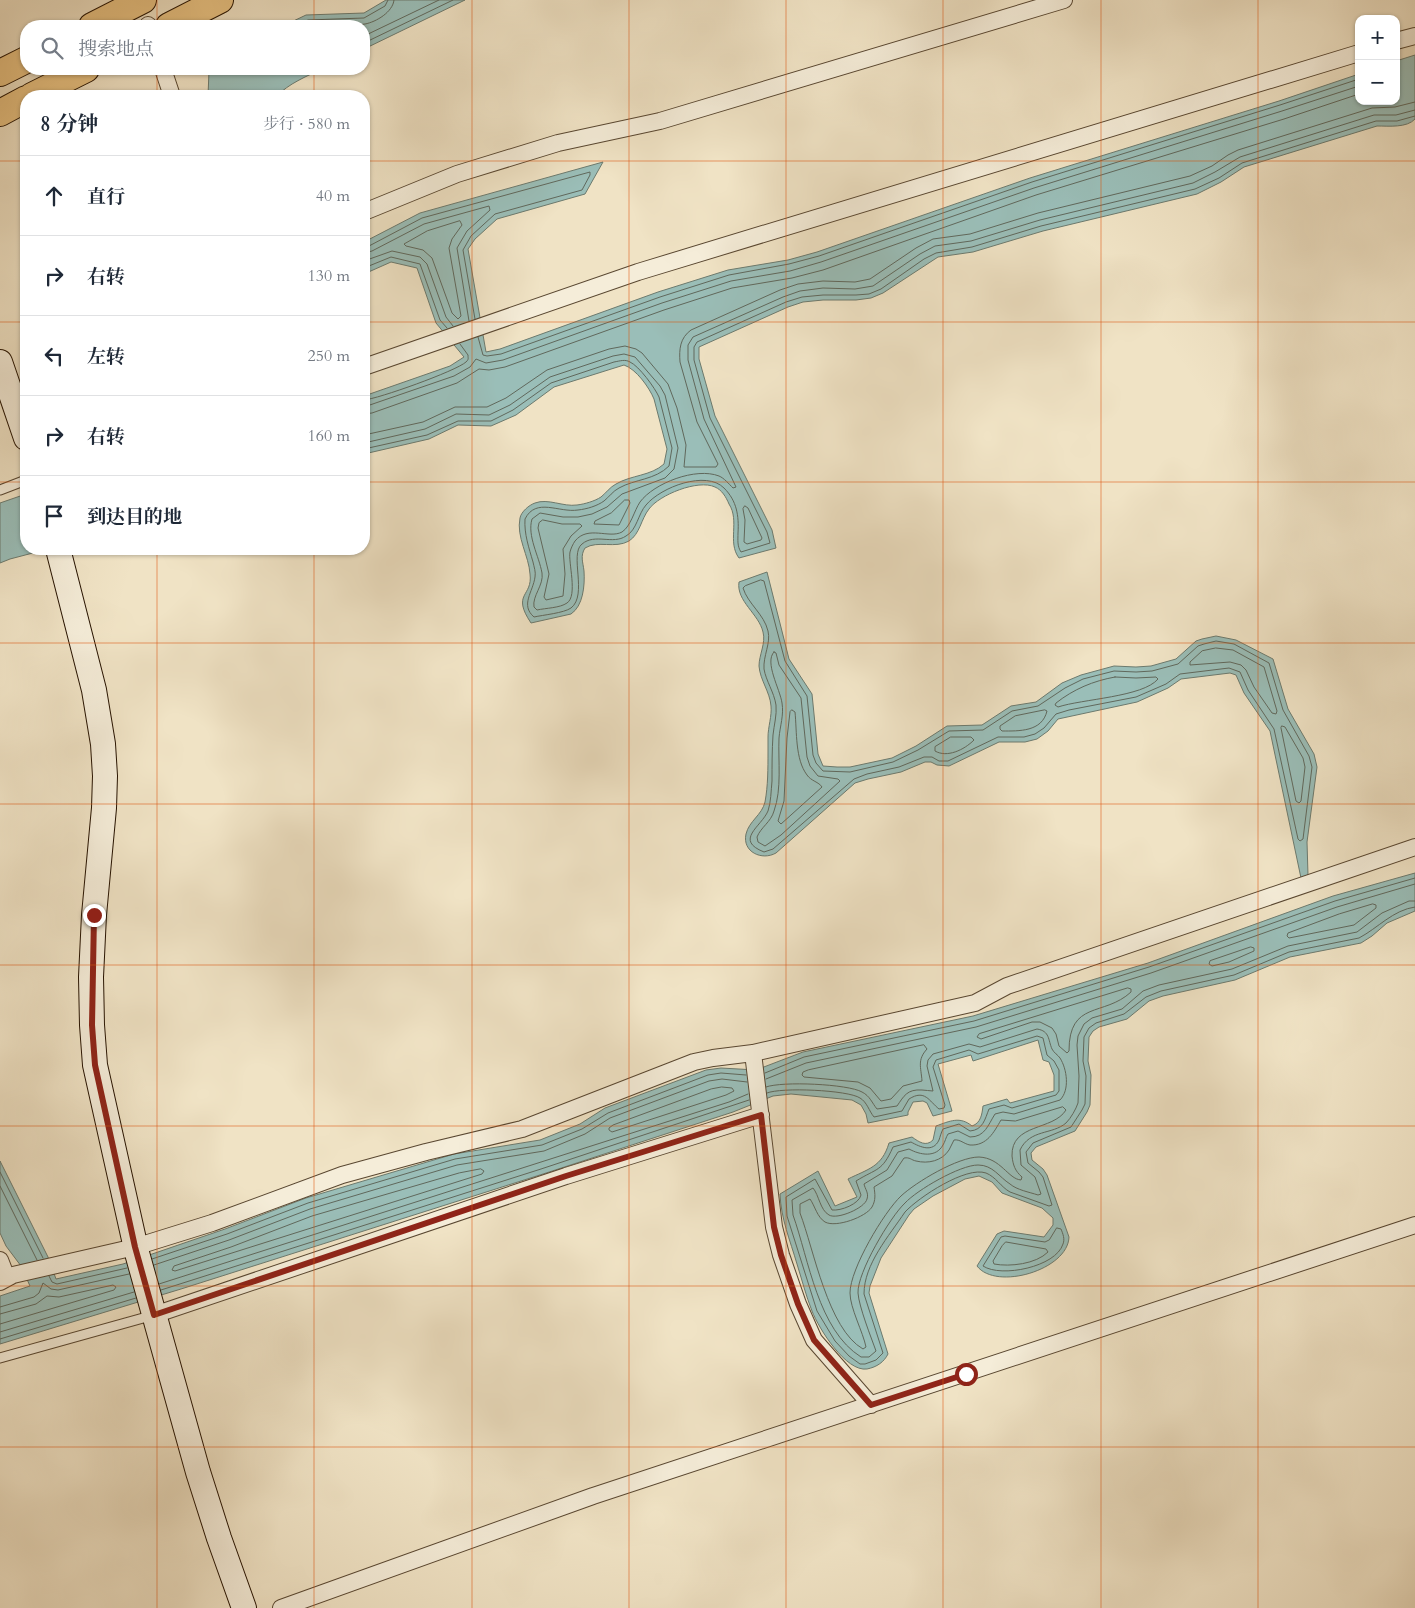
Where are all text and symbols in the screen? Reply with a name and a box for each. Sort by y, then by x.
map controls [1355,15,1400,105]
button: + [1355,15,1400,60]
search box [20,20,370,75]
icon: search [38,34,66,62]
text: 搜索地点 [78,36,154,62]
button: − [1355,60,1400,105]
text: 8 分钟 [40,110,98,139]
text: 步行 · 580 m [263,113,350,135]
icon: ahead [40,182,68,210]
text: 直行 [87,184,125,210]
text: 40 m [316,185,350,207]
icon: right [40,262,68,290]
text: 右转 [87,264,125,290]
text: 130 m [308,265,350,287]
icon: left [40,342,68,370]
text: 左转 [87,344,125,370]
text: 250 m [308,345,350,367]
icon: right [40,422,68,450]
text: 右转 [87,424,125,450]
text: 160 m [308,425,350,447]
icon: arrive [40,502,68,530]
text: 到达目的地 [87,504,182,530]
route end [83,904,106,927]
route start [955,1363,978,1386]

